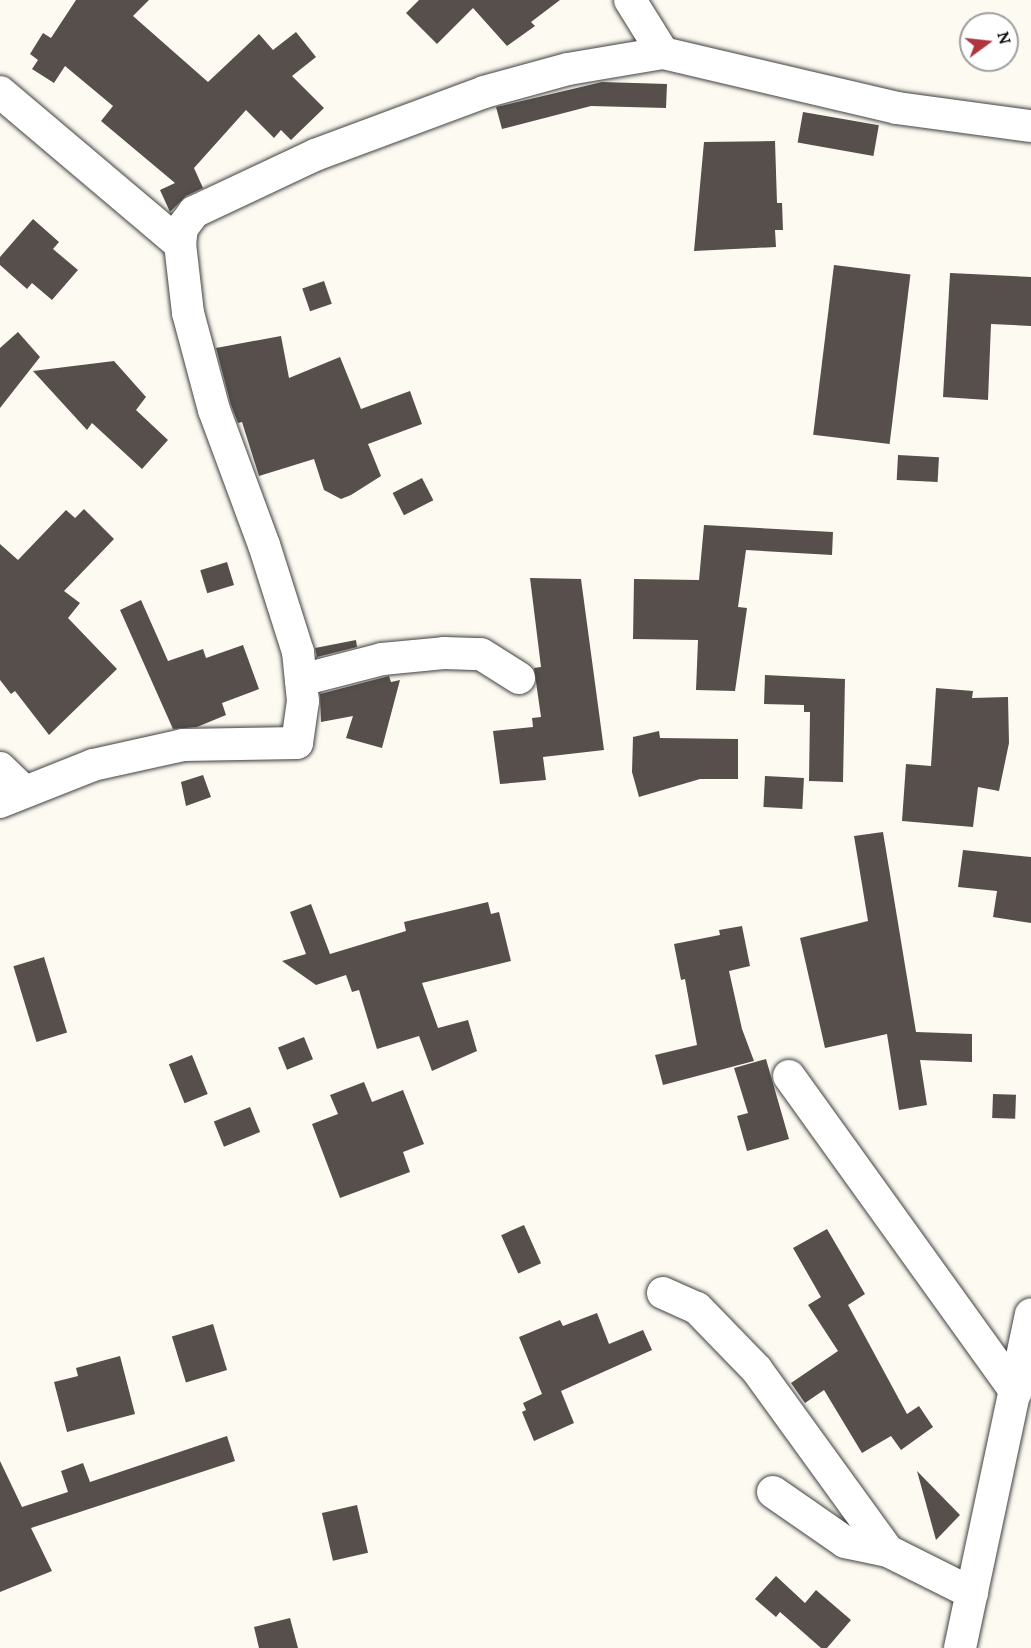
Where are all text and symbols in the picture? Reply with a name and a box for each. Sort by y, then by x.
north arrow [959,12,1019,72]
text: N [993,29,1016,46]

